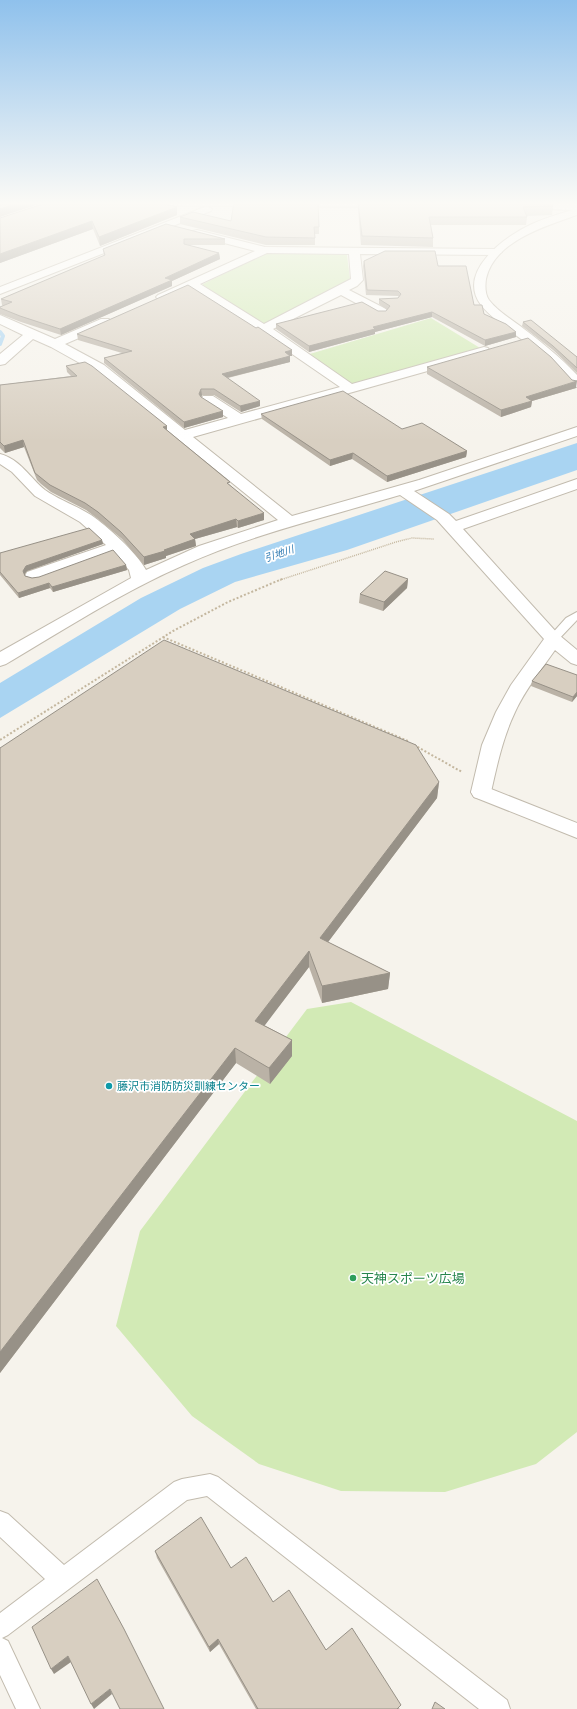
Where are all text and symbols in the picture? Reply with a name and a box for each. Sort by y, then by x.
water label: 引地川 [263,542,296,564]
place label: 藤沢市消防防災訓練センター [117,1079,260,1092]
marker: 藤沢市消防防災訓練センター [104,1081,114,1091]
place label: 天神スポーツ広場 [361,1270,465,1286]
marker: 天神スポーツ広場 [348,1273,358,1283]

